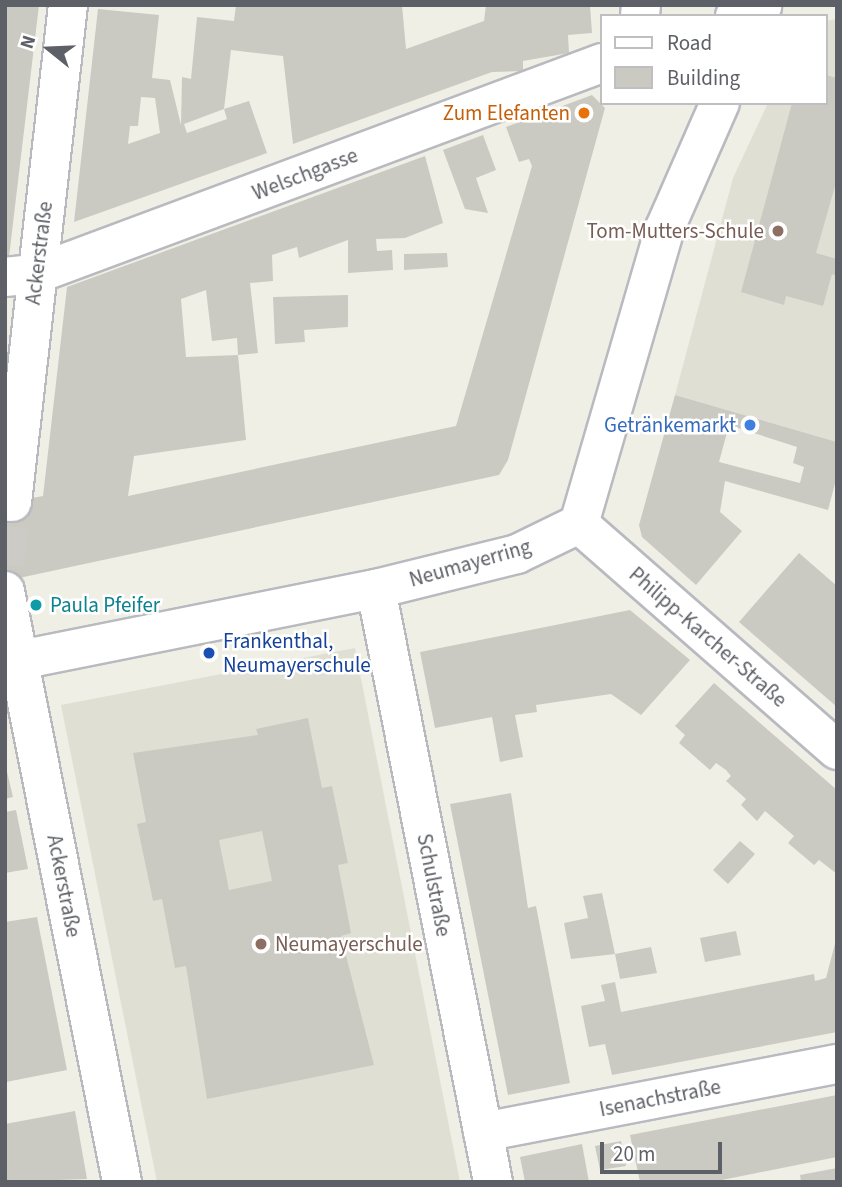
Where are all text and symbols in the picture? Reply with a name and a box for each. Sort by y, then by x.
north arrow [14,14,84,84]
legend [600,14,828,105]
text: Road [667,28,712,58]
text: N [14,32,43,53]
text: Building [667,63,740,93]
place label: Zum Elefanten [443,100,570,126]
marker: Zum Elefanten [576,105,592,121]
street label: Welschgasse [249,142,361,206]
street label: Ackerstraße [20,200,58,306]
place label: Tom-Mutters-Schule [586,218,764,244]
marker: Tom-Mutters-Schule [770,223,786,239]
place label: Getränkemarkt [604,412,736,438]
marker: Getränkemarkt [742,417,758,433]
street label: Neumayerring [406,534,534,592]
street label: Philipp-Karcher-Straße [624,562,792,712]
place label: Paula Pfeifer [50,592,160,618]
marker: Paula Pfeifer [28,597,44,613]
place label: Frankenthal, Neumayerschule [223,628,371,678]
marker: Frankenthal, Neumayerschule [201,645,217,661]
street label: Schulstraße [412,831,456,939]
street label: Ackerstraße [42,833,86,939]
place label: Neumayerschule [275,931,423,957]
marker: Neumayerschule [253,936,269,952]
street label: Isenachstraße [597,1074,723,1122]
scale bar [604,1128,726,1172]
text: 20 m [613,1139,655,1169]

